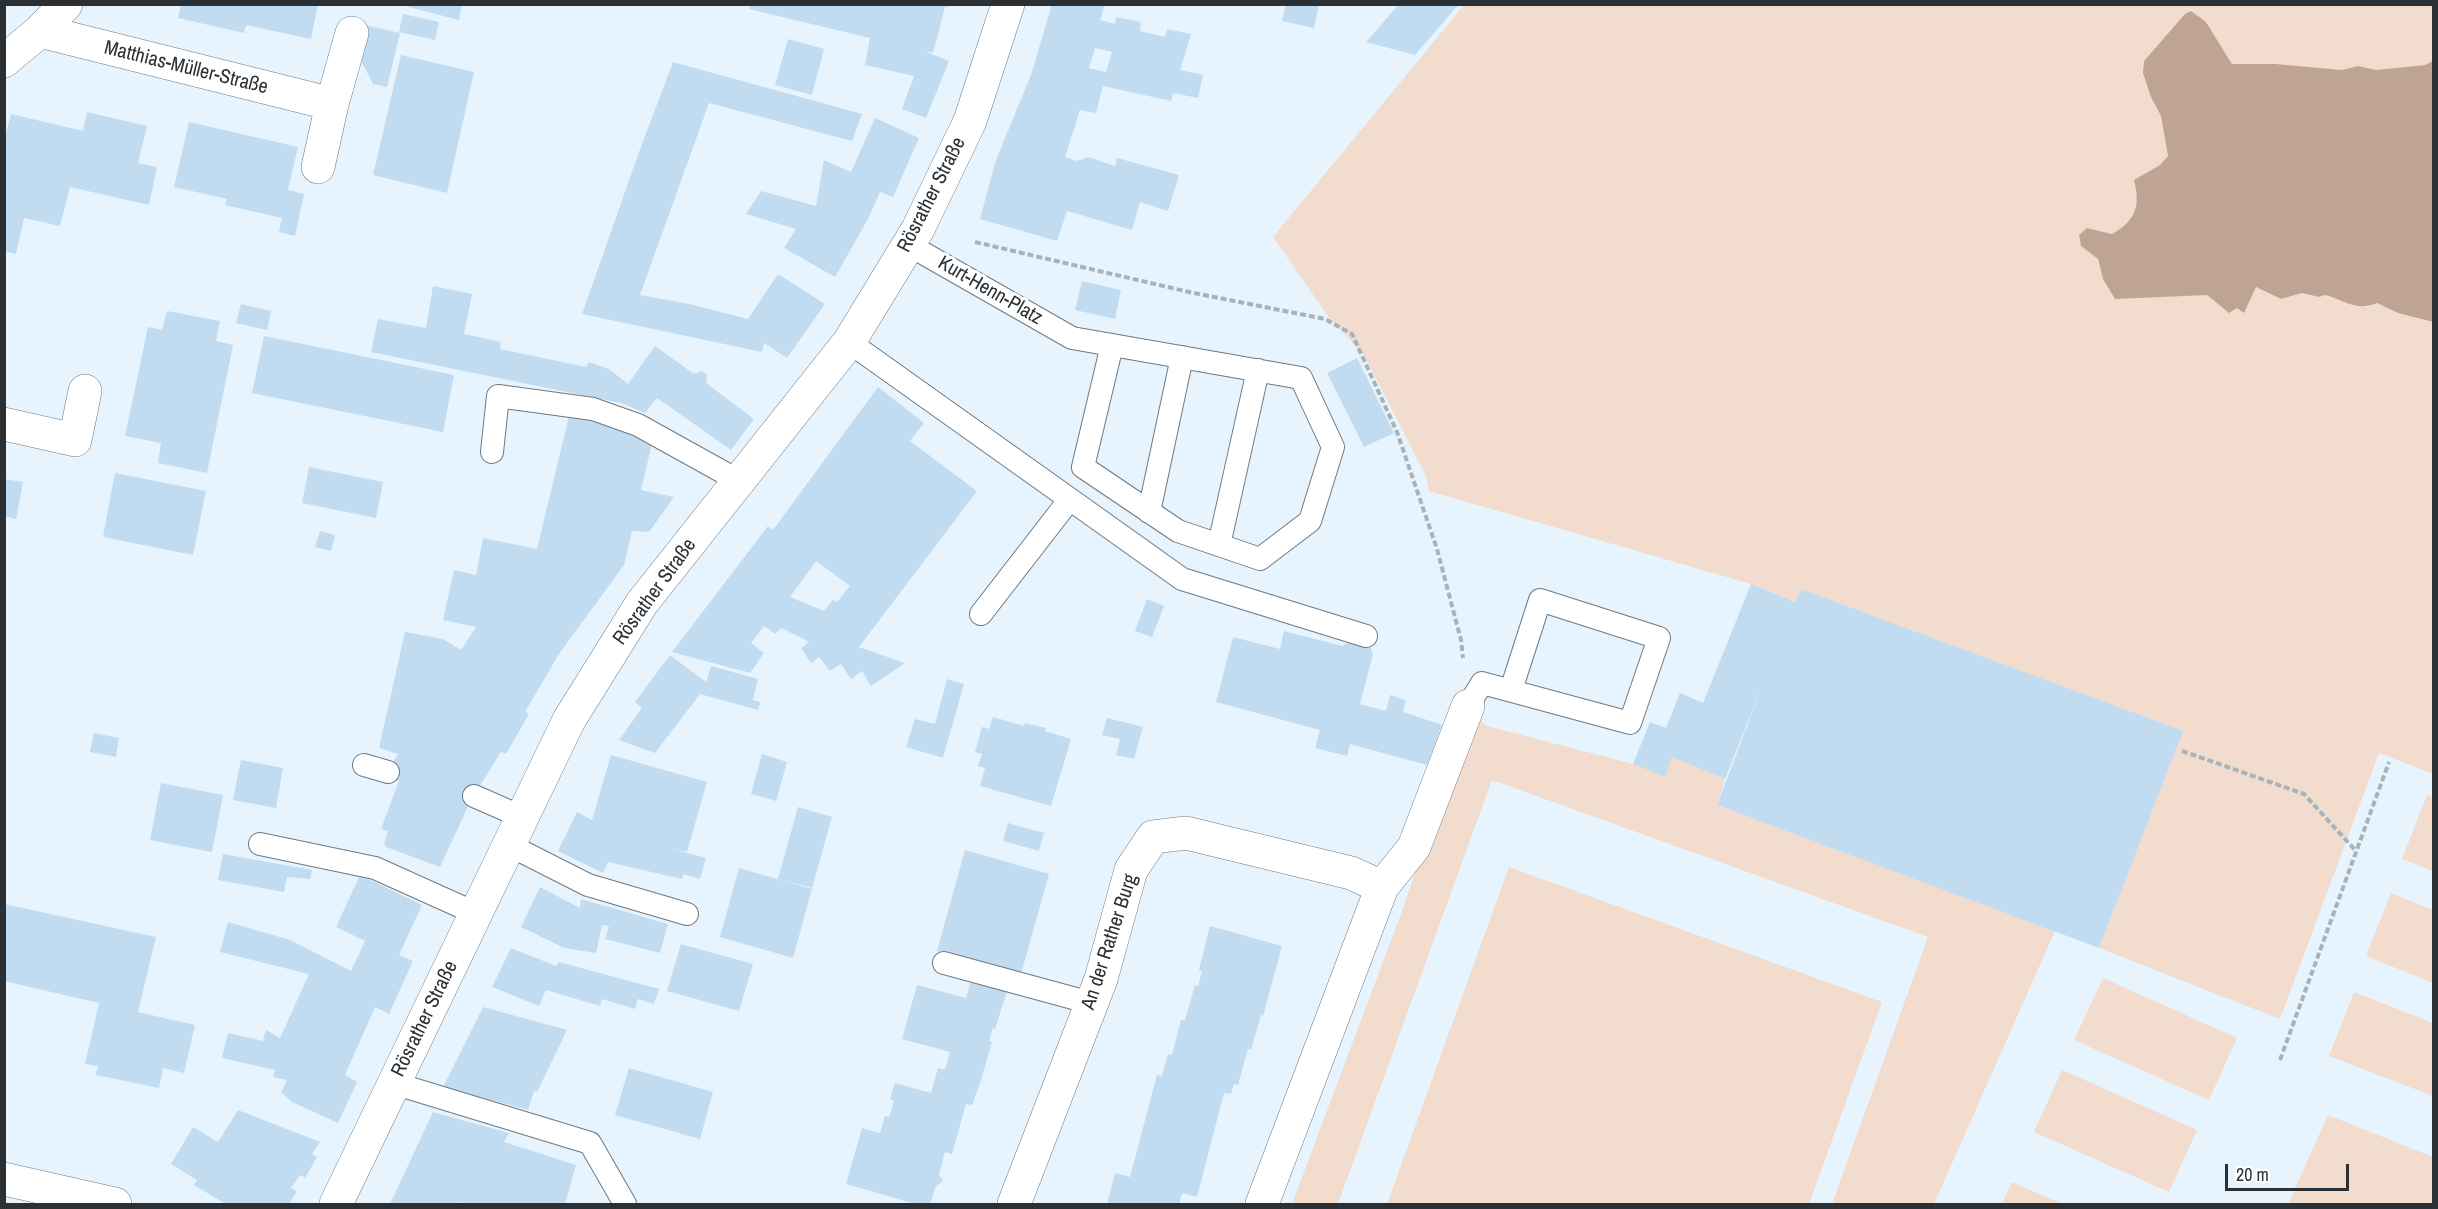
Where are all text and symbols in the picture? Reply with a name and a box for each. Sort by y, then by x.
street label: Matthias-Müller-Straße [102,36,270,100]
street label: Rösrather Straße [893,134,971,256]
street label: Kurt-Henn-Platz [933,251,1047,331]
street label: Rösrather Straße [608,534,702,650]
street label: An der Rather Burg [1077,871,1143,1013]
street label: Rösrather Straße [387,957,463,1081]
scale bar [2228,1152,2352,1190]
text: 20 m [2236,1162,2269,1187]

